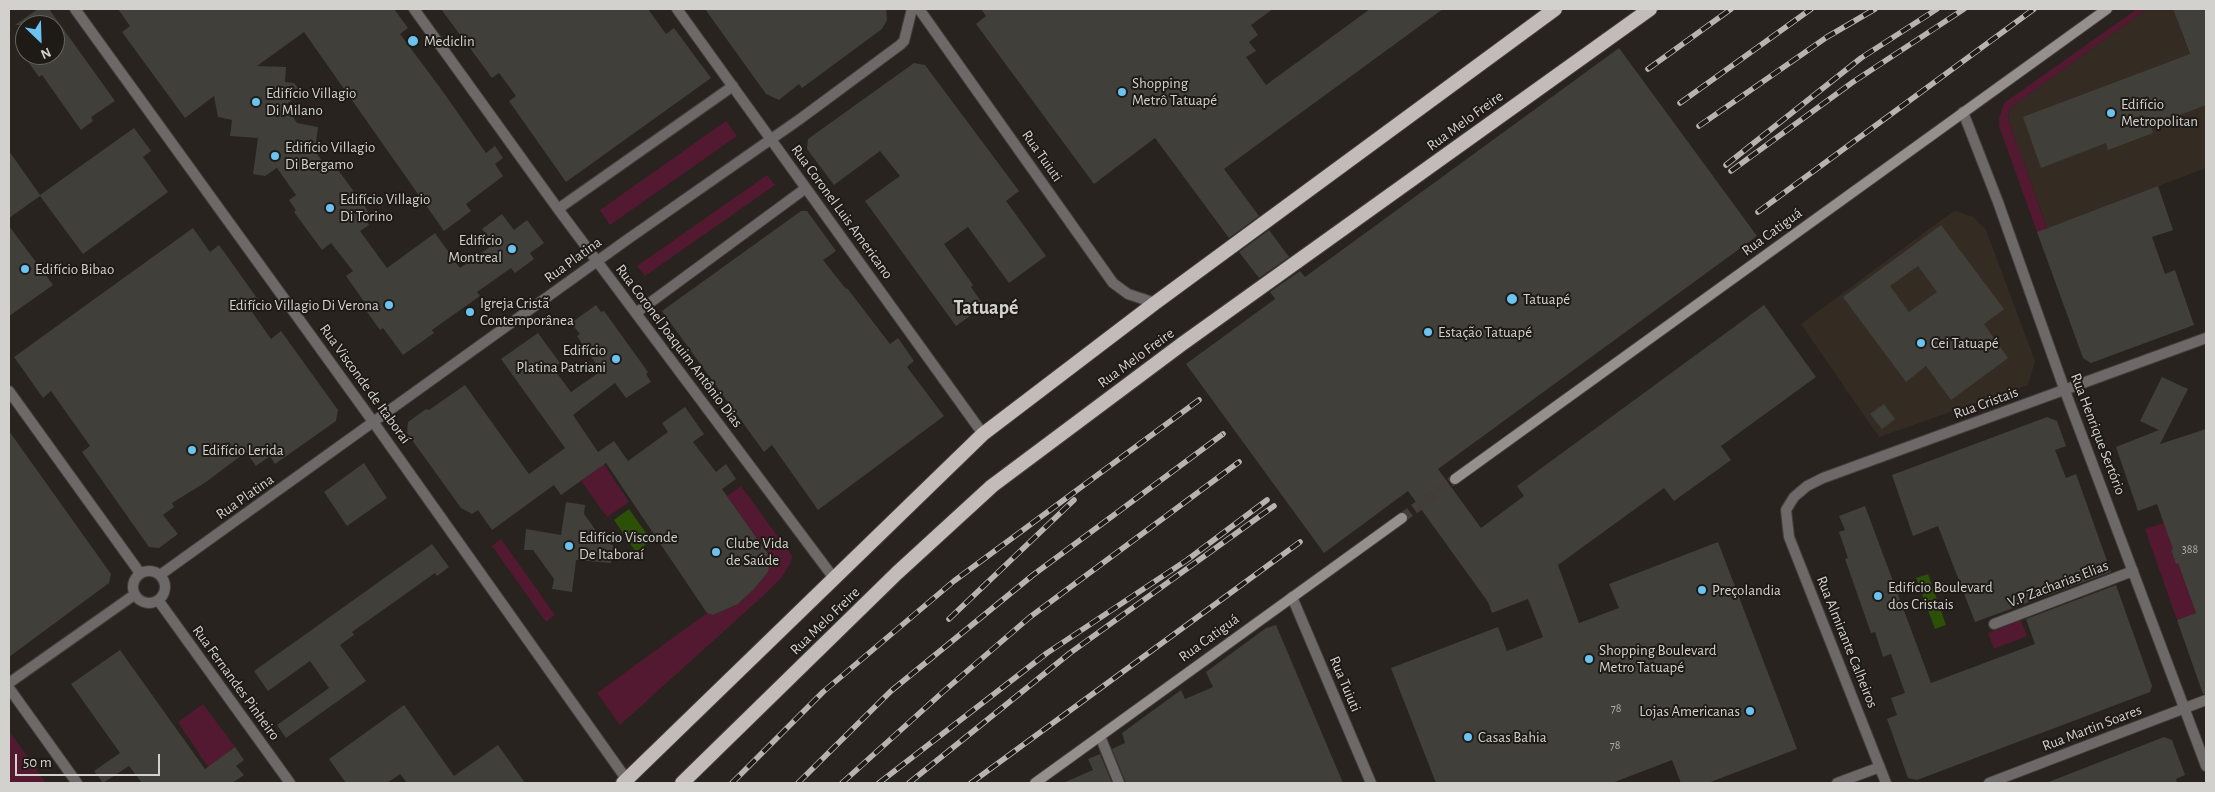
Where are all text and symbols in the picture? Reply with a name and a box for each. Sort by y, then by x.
north arrow [15,15,65,65]
place label: Mediclin [424,32,475,50]
marker: Mediclin [406,34,420,48]
text: N [38,44,53,61]
place label: Shopping Metrô Tatuapé [1132,74,1217,109]
place label: Edifício Villagio Di Milano [266,84,356,119]
marker: Shopping Metrô Tatuapé [1116,86,1128,98]
street label: Rua Melo Freire [1423,87,1507,155]
place label: Edifício Metropolitan [2121,95,2198,130]
marker: Edifício Villagio Di Milano [250,96,262,108]
marker: Edifício Metropolitan [2105,107,2117,119]
street label: Rua Tuiuti [1018,127,1066,185]
place label: Edifício Villagio Di Bergamo [285,138,375,173]
street label: Rua Coronel Luis Americano [787,141,897,283]
marker: Edifício Villagio Di Bergamo [269,150,281,162]
place label: Edifício Villagio Di Torino [340,190,430,225]
marker: Edifício Villagio Di Torino [324,202,336,214]
street label: Rua Catiguá [1738,204,1806,260]
place label: Edifício Montreal [448,231,502,266]
street label: Rua Platina [541,233,605,287]
marker: Edifício Montreal [506,243,518,255]
place label: Edifício Bibao [35,260,114,278]
street label: Rua Coronel Joaquim Antônio Dias [612,261,746,431]
marker: Edifício Bibao [19,263,31,275]
place label: Tatuapé [1523,290,1570,308]
marker: Tatuapé [1505,292,1519,306]
place label: Igreja Cristã Contemporânea [480,294,574,329]
place label: Edifício Villagio Di Verona [229,296,379,314]
district label: Tatuapé [953,296,1019,320]
marker: Edifício Villagio Di Verona [383,299,395,311]
marker: Igreja Cristã Contemporânea [464,306,476,318]
street label: Rua Visconde de Itaboraí [316,321,414,447]
place label: Estação Tatuapé [1438,323,1532,341]
street label: Rua Melo Freire [1094,324,1178,392]
marker: Estação Tatuapé [1422,326,1434,338]
place label: Cei Tatuapé [1931,334,1999,352]
marker: Cei Tatuapé [1915,337,1927,349]
place label: Edifício Platina Patriani [516,341,606,376]
marker: Edifício Platina Patriani [610,353,622,365]
street label: Rua Henrique Sertório [2067,371,2129,497]
street label: Rua Cristais [1951,383,2021,423]
place label: Edifício Lerida [202,441,284,459]
marker: Edifício Lerida [186,444,198,456]
street label: Rua Platina [213,471,277,523]
place label: Edifício Visconde De Itaboraí [579,528,678,563]
place label: Clube Vida de Saúde [726,534,789,569]
marker: Edifício Visconde De Itaboraí [563,540,575,552]
house number: 388 [2182,542,2198,556]
marker: Clube Vida de Saúde [710,546,722,558]
street label: V.P Zacharias Elias [2005,557,2111,611]
street label: Rua Almirante Calheiros [1812,573,1882,711]
place label: Edifício Boulevard dos Cristais [1888,578,1993,613]
place label: Preçolandia [1712,581,1781,599]
street label: Rua Melo Freire [786,583,864,659]
marker: Preçolandia [1696,584,1708,596]
marker: Edifício Boulevard dos Cristais [1872,590,1884,602]
street label: Rua Catiguá [1175,610,1243,666]
street label: Rua Fernandes Pinheiro [188,622,284,744]
place label: Shopping Boulevard Metro Tatuapé [1599,641,1717,676]
street label: Rua Tuiuti [1325,653,1365,715]
marker: Shopping Boulevard Metro Tatuapé [1583,653,1595,665]
house number: 78 [1611,701,1621,715]
street label: Rua Martin Soares [2040,701,2144,755]
place label: Lojas Americanas [1639,702,1740,720]
marker: Lojas Americanas [1744,705,1756,717]
place label: Casas Bahia [1478,728,1547,746]
marker: Casas Bahia [1462,731,1474,743]
house number: 78 [1610,738,1620,752]
scale bar [18,744,162,776]
text: 50 m [23,755,52,770]

